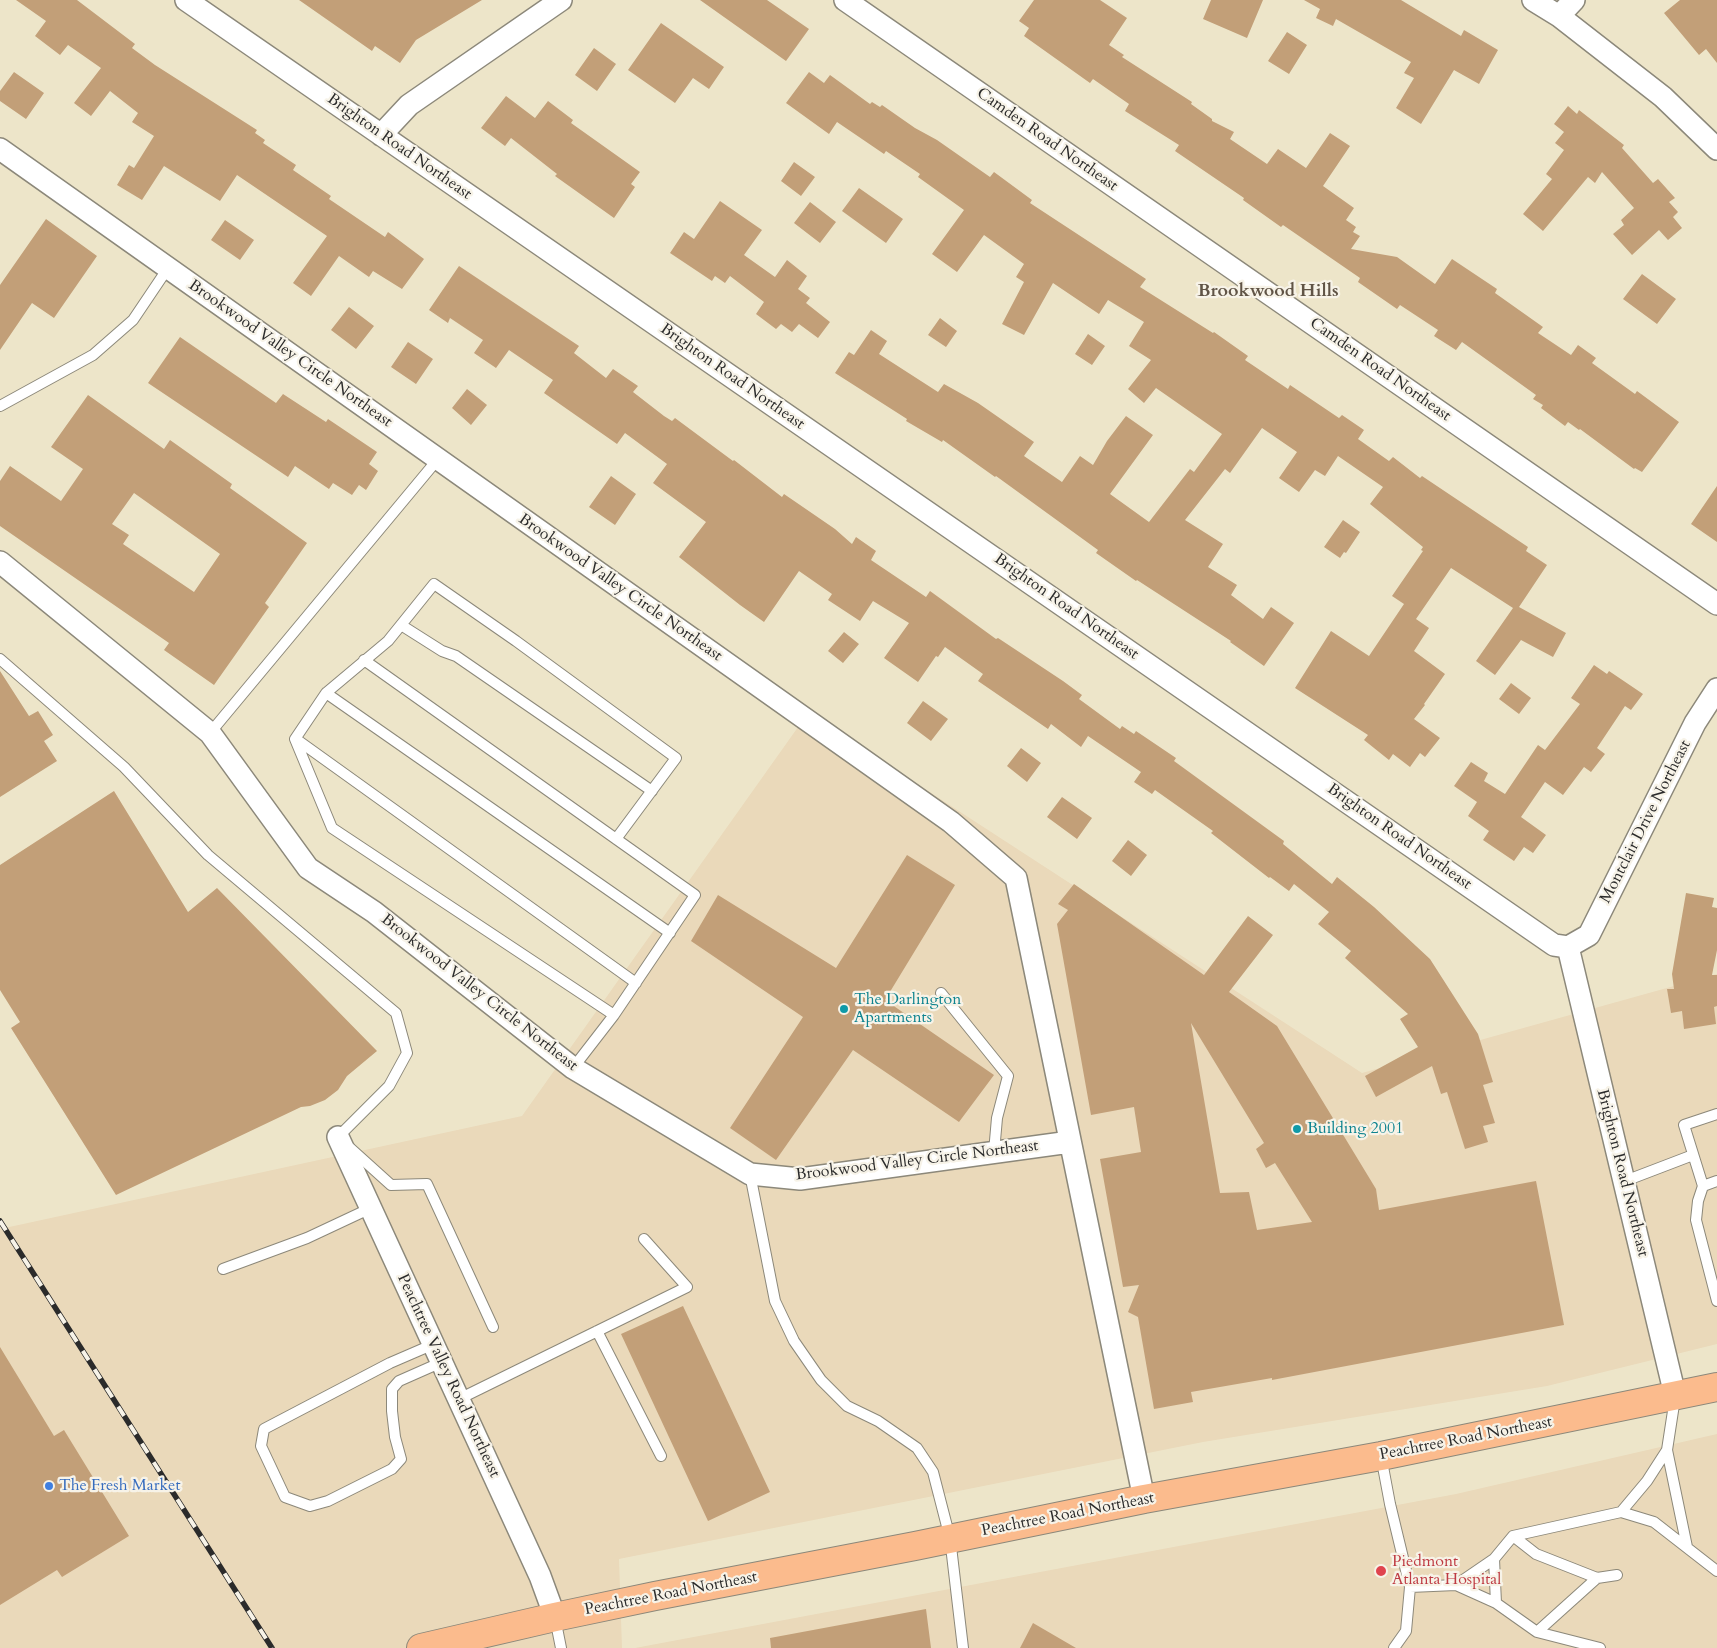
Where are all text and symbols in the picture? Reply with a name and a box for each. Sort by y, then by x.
street label: Camden Road Northeast [973,84,1121,196]
street label: Brighton Road Northeast [323,90,475,204]
street label: Brookwood Valley Circle Northeast [184,276,396,432]
district label: Brookwood Hills [1197,281,1339,303]
street label: Camden Road Northeast [1306,314,1454,426]
street label: Brighton Road Northeast [656,320,808,434]
street label: Brookwood Valley Circle Northeast [514,510,726,666]
street label: Brighton Road Northeast [990,550,1142,664]
street label: Montclair Drive Northeast [1597,737,1695,907]
street label: Brighton Road Northeast [1323,780,1475,894]
street label: Brookwood Valley Circle Northeast [377,910,581,1076]
place label: The Darlington Apartments [854,990,961,1028]
marker: The Darlington Apartments [838,1003,850,1015]
street label: Brighton Road Northeast [1592,1087,1652,1259]
place label: Building 2001 [1307,1119,1403,1139]
marker: Building 2001 [1291,1123,1303,1135]
street label: Brookwood Valley Circle Northeast [795,1137,1039,1185]
street label: Peachtree Valley Road Northeast [392,1271,504,1481]
street label: Peachtree Road Northeast [1378,1413,1554,1465]
place label: The Fresh Market [59,1476,180,1496]
marker: The Fresh Market [43,1480,55,1492]
street label: Peachtree Road Northeast [980,1489,1156,1541]
place label: Piedmont Atlanta Hospital [1392,1552,1501,1590]
marker: Piedmont Atlanta Hospital [1374,1564,1388,1578]
street label: Peachtree Road Northeast [583,1568,759,1620]

